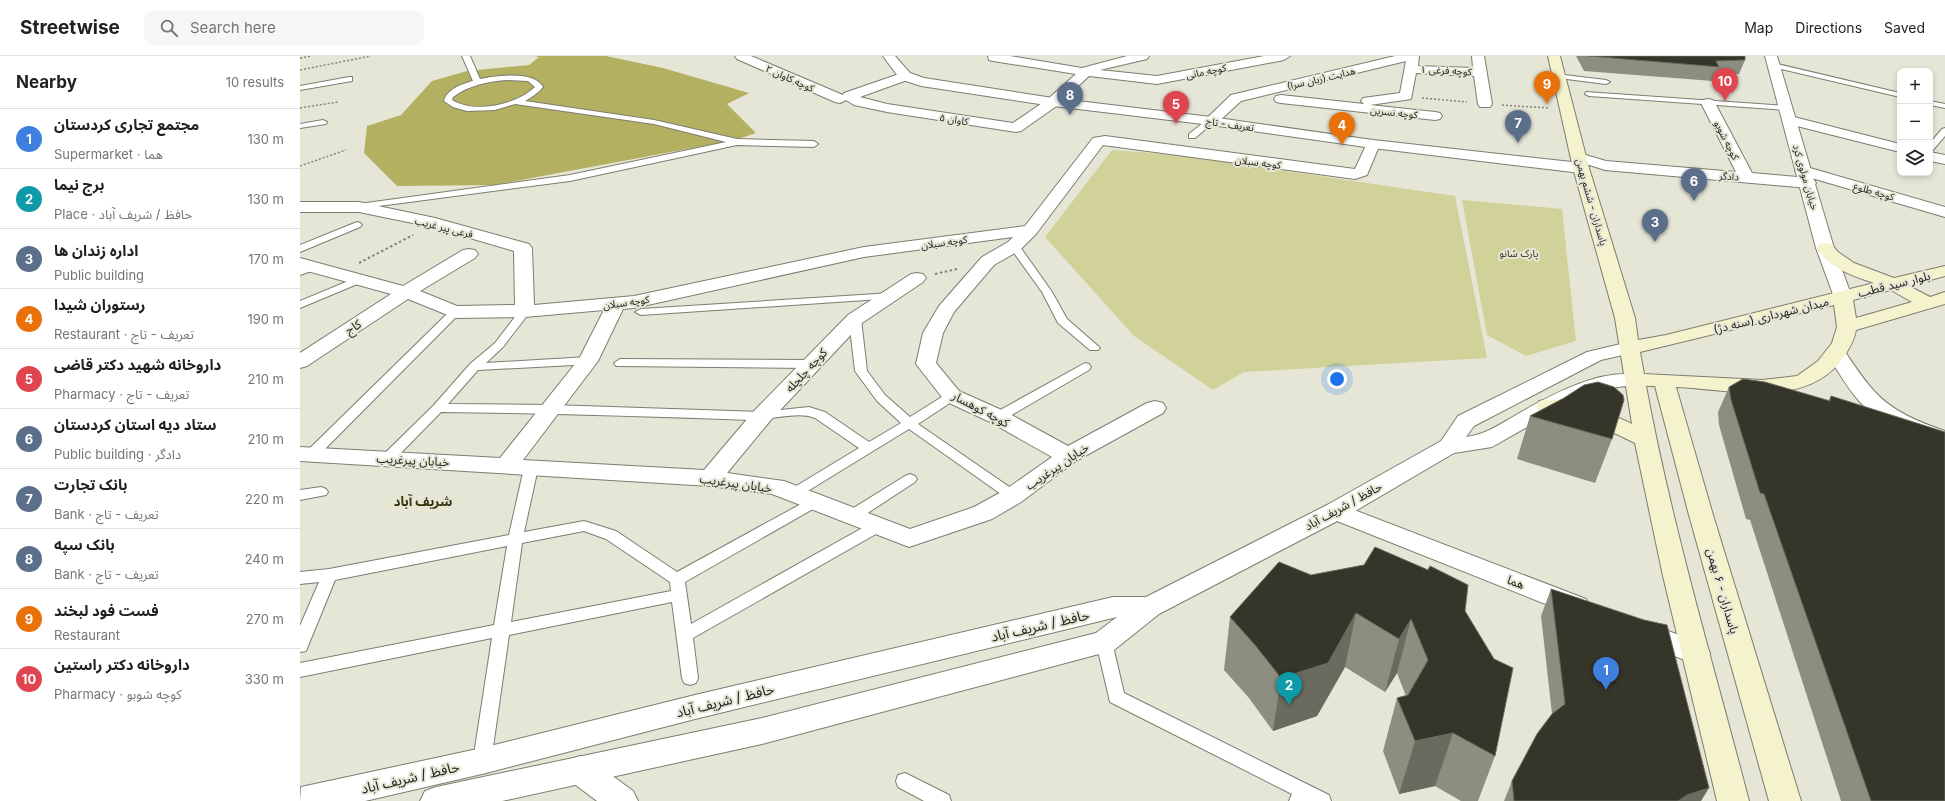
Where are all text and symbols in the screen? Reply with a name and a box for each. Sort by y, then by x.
search box [144,10,424,46]
text: Streetwise [20,16,120,39]
icon: search [158,17,180,39]
text: Search here [190,18,276,37]
text: Map [1744,19,1773,36]
text: Directions [1795,19,1862,36]
text: Saved [1884,19,1925,36]
street label: کوچه مانی [1185,61,1228,82]
street label: کوچه کاوان ۲ [764,62,817,95]
street label: کوچه فرغی ۱ [1420,63,1473,78]
street label: هدایت (زبان سرا) [1286,64,1357,93]
pin: 10 [1712,68,1738,101]
map controls [1897,68,1933,176]
button: + [1897,68,1933,104]
pin: 9 [1534,71,1560,104]
text: Nearby [16,72,77,92]
text: 10 results [226,74,284,90]
pin: 8 [1057,82,1083,115]
pin: 5 [1163,91,1189,124]
street label: کوچه نسرین [1370,104,1419,122]
button: − [1897,104,1933,140]
pin: 7 [1505,110,1531,143]
street label: کاوان ۵ [938,111,970,128]
pin: 4 [1329,112,1355,145]
text: مجتمع تجاری کردستان [54,115,199,134]
street label: تعریف - تاج [1205,115,1255,135]
street label: کوچه شوبو [1711,118,1742,163]
text: 1 [26,131,32,147]
text: 130 m [247,131,284,147]
button: layers [1897,140,1933,176]
street label: خیابان مولوی کرد [1790,143,1821,212]
text: Supermarket · هما [54,146,163,162]
street label: کوچه سبلان [1234,153,1283,172]
street label: پاسداران - ششم بهمن [1572,157,1610,247]
pin: 6 [1681,168,1707,201]
street label: دادگر [1718,169,1740,184]
text: برج نیما [54,175,104,194]
street label: کوچه طلوع [1852,179,1897,205]
text: 2 [25,191,33,207]
text: 130 m [247,191,284,207]
text: Place · حافظ / شریف آباد [54,206,192,222]
pin: 3 [1642,209,1668,242]
street label: فرعی پیر غریب [413,214,475,241]
street label: کوچه سبلان [920,233,969,252]
text: اداره زندان ها [54,241,138,260]
park label: پارک شانو [1500,247,1538,260]
text: 3 [25,251,33,267]
text: 170 m [248,251,284,267]
text: Public building [54,267,144,283]
street label: بلوار سید قطب [1856,268,1932,300]
street label: کوچه سبلان [602,293,651,312]
street label: میدان شهرداری (سنه دژ) [1712,293,1830,337]
text: رستوران شیدا [54,295,146,314]
text: 4 [25,311,33,327]
text: 190 m [247,311,284,327]
street label: کاج [342,316,366,339]
text: Restaurant · تعریف - تاج [54,326,194,342]
street label: کوچه چلچله [782,344,832,396]
text: داروخانه شهید دکتر قاضی [54,355,221,374]
your location [1327,369,1347,389]
text: 5 [25,371,33,387]
text: 210 m [248,371,284,387]
text: Pharmacy · تعریف - تاج [54,386,189,402]
street label: کوچه کوهسار [949,387,1013,432]
text: ستاد دیه استان کردستان [54,415,217,434]
text: 6 [25,431,33,447]
text: 210 m [248,431,284,447]
street label: خیابان پیرغریب [1023,439,1092,494]
text: Public building · دادگر [54,446,181,462]
street label: خیابان پیرغریب [376,451,450,470]
street label: خیابان پیرغریب [699,470,773,497]
text: بانک تجارت [54,475,128,494]
street label: حافظ / شریف آباد [1302,479,1384,534]
text: 7 [25,491,33,507]
text: 220 m [245,491,284,507]
district label: شریف آباد [394,493,452,509]
text: Bank · تعریف - تاج [54,506,159,522]
text: بانک سپه [54,535,115,554]
street label: پاسداران - ۶ بهمن [1703,546,1742,636]
text: 8 [25,551,33,567]
text: 240 m [245,551,284,567]
text: Bank · تعریف - تاج [54,566,159,582]
street label: هما [1505,572,1527,592]
text: فست فود لبخند [54,601,159,620]
street label: حافظ / شریف آباد [989,605,1091,646]
text: 9 [25,611,33,627]
text: 270 m [246,611,284,627]
text: Restaurant [54,627,120,643]
text: داروخانه دکتر راستین [54,655,190,674]
pin: 1 [1593,657,1619,690]
text: 10 [22,671,36,687]
text: 330 m [245,671,284,687]
pin: 2 [1276,672,1302,705]
street label: حافظ / شریف آباد [674,680,776,721]
text: Pharmacy · کوچه شوبو [54,686,182,702]
street label: حافظ / شریف آباد [359,757,461,798]

